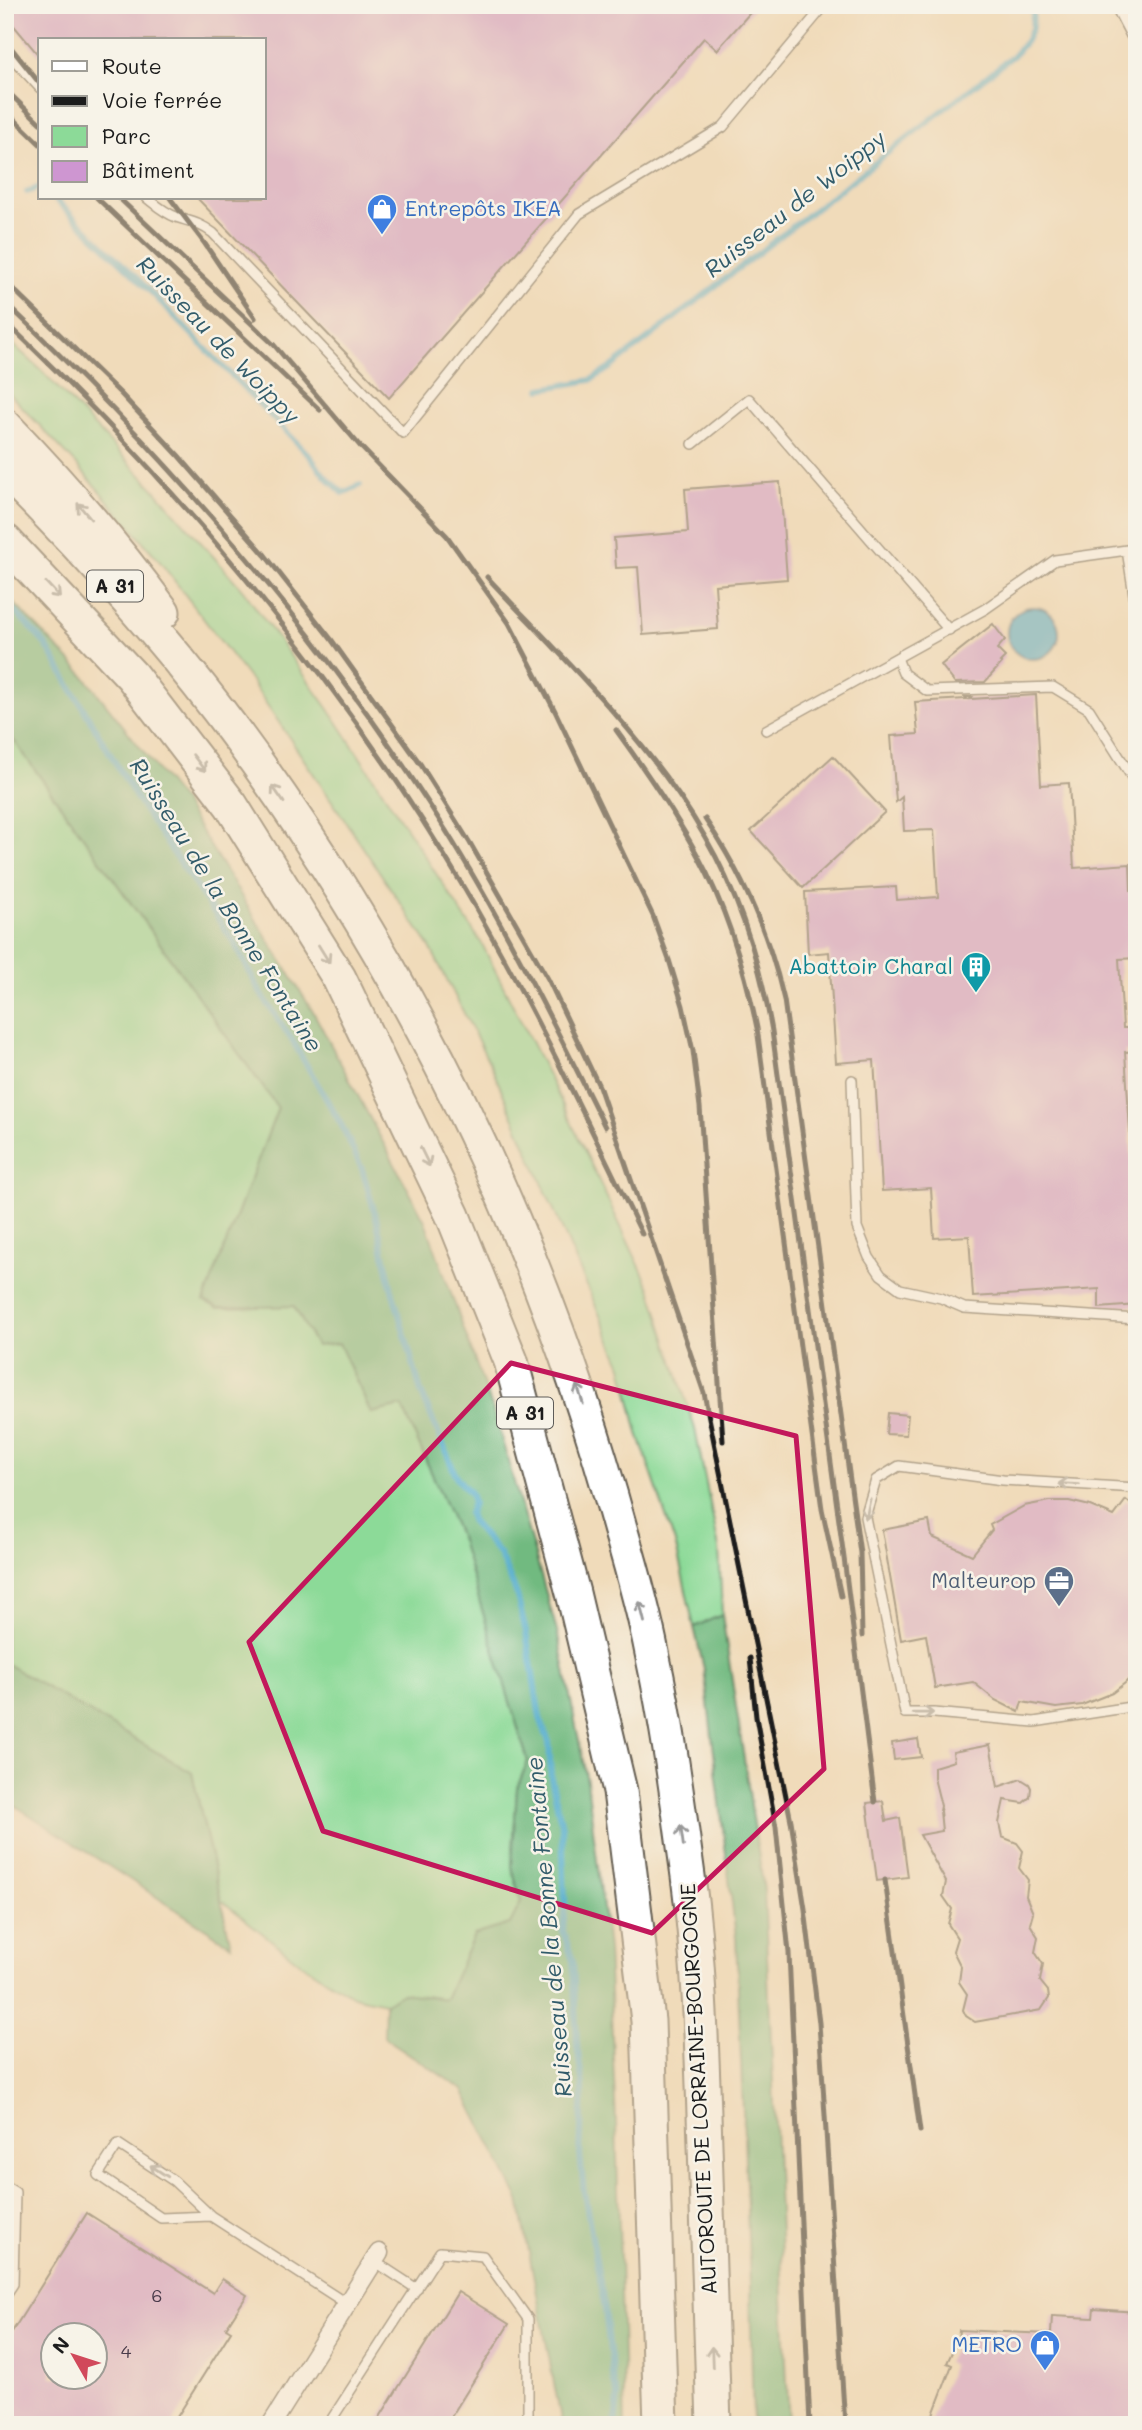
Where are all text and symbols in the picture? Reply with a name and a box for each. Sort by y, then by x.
legend [38,38,266,200]
text: Route [102,52,162,79]
text: Voie ferrée [102,86,222,113]
text: Parc [102,122,151,149]
water label: Ruisseau de Woippy [697,123,891,284]
text: Bâtiment [102,156,194,183]
shop icon: Entrepôts IKEA [365,192,399,236]
place label: Entrepôts IKEA [405,194,562,221]
water label: Ruisseau de Woippy [131,249,307,430]
one-way arrow [76,503,92,521]
road number: A 31 [87,570,143,601]
one-way arrow [44,581,61,598]
water label: Ruisseau de la Bonne Fontaine [124,752,330,1057]
one-way arrow [192,754,207,772]
one-way arrow [271,785,285,804]
one-way arrow [317,943,331,963]
building icon: Abattoir Charal [959,950,993,994]
place label: Abattoir Charal [789,952,953,979]
one-way arrow [419,1146,432,1167]
one-way arrow [573,1383,585,1405]
road number: A 31 [497,1398,553,1428]
one-way arrow [1058,1477,1080,1490]
one-way arrow [861,1497,875,1520]
office icon: Malteurop [1042,1564,1076,1608]
place label: Malteurop [931,1566,1036,1593]
one-way arrow [635,1601,648,1624]
one-way arrow [912,1706,935,1720]
water label: Ruisseau de la Bonne Fontaine [518,1756,578,2099]
one-way arrow [676,1825,689,1848]
street label: AUTOROUTE DE LORRAINE-BOURGOGNE [673,1883,722,2295]
one-way arrow [150,2164,170,2178]
house number: 6 [152,2283,162,2307]
north arrow [38,2322,108,2392]
shop icon: METRO [1028,2328,1062,2372]
place label: METRO [951,2330,1022,2357]
text: N [46,2332,75,2358]
house number: 4 [121,2339,132,2363]
one-way arrow [705,2345,719,2368]

